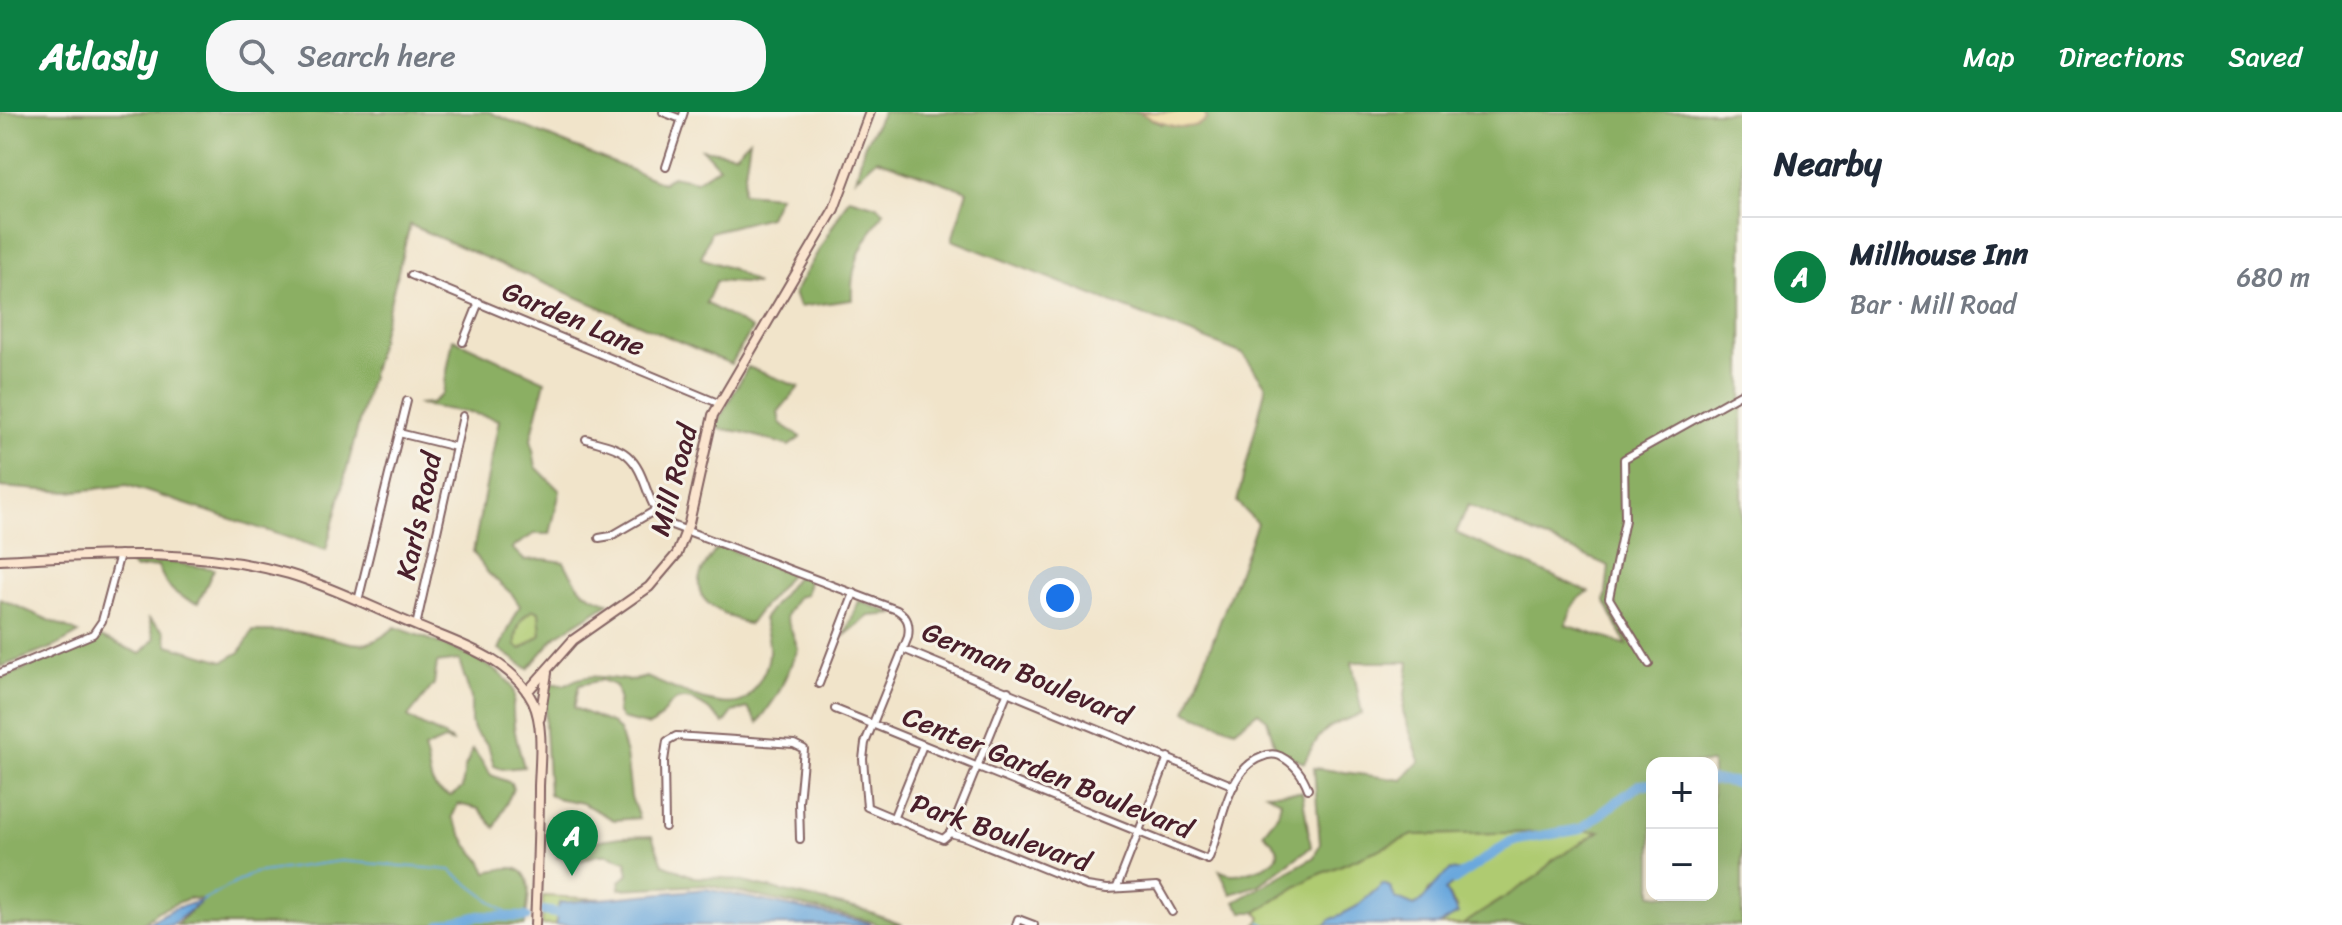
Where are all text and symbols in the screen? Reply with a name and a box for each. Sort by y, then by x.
search box [206,20,766,92]
text: Atlasly [40,23,158,90]
text: Search here [298,29,456,83]
text: Map [1963,32,2015,81]
text: Directions [2059,32,2184,81]
text: Saved [2228,32,2302,81]
icon: search [234,34,278,78]
text: Nearby [1774,134,1882,194]
text: Millhouse Inn [1850,227,2028,281]
text: A [1791,254,1809,300]
text: 680 m [2236,254,2310,300]
street label: Garden Lane [495,266,653,371]
text: Bar · Mill Road [1850,281,2016,327]
street label: Mill Road [635,417,712,541]
street label: Karls Road [381,446,456,584]
your location [1040,578,1080,618]
street label: German Boulevard [914,607,1141,741]
street label: Center Garden Boulevard [895,692,1203,854]
map controls [1646,757,1718,901]
button: + [1646,757,1718,829]
street label: Park Boulevard [904,779,1100,887]
pin: A [546,810,598,876]
button: − [1646,829,1718,901]

